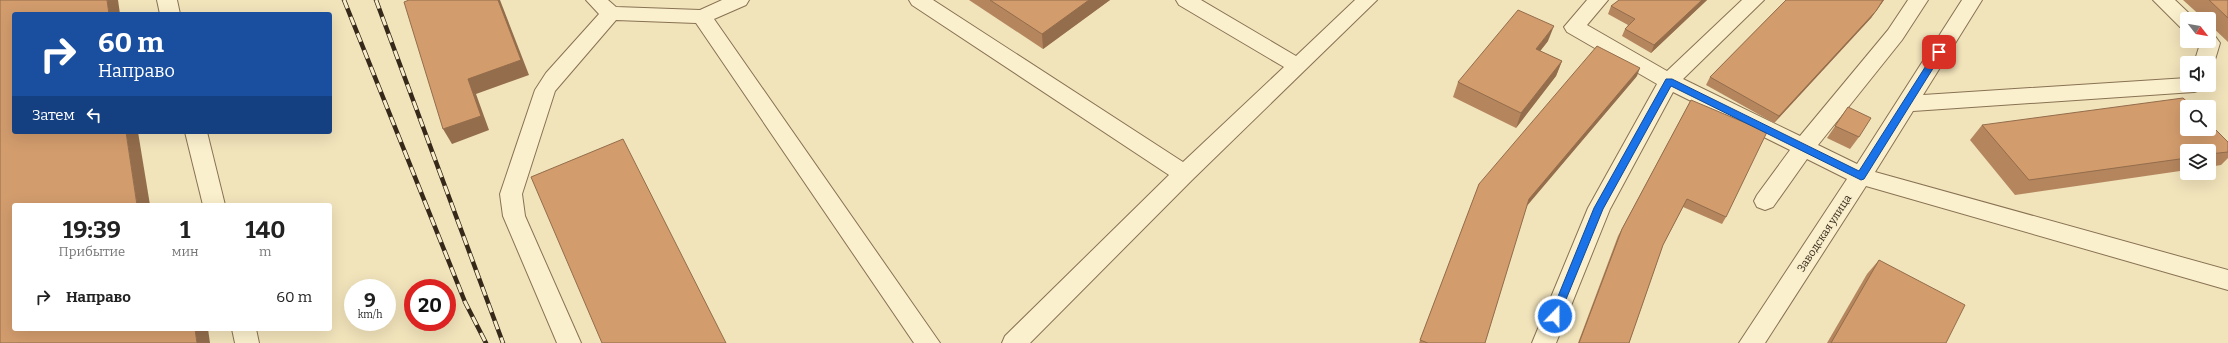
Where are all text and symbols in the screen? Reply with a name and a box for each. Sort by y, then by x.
north arrow [2180,12,2216,48]
map controls [2180,12,2216,180]
text: 60 m [98,26,164,59]
icon: right [32,28,84,80]
pin [1922,35,1956,69]
icon: arrive [1928,41,1950,63]
button: sound [2180,56,2216,92]
text: Направо [98,60,175,82]
button: search [2180,100,2216,136]
icon: left [83,104,105,126]
text: Затем [32,106,75,124]
button: layers [2180,144,2216,180]
street label: Заводская улица [1795,192,1854,274]
text: 19:39 [63,216,121,244]
text: 1 [180,216,190,244]
text: 140 [245,216,285,244]
text: Прибытие [59,244,125,259]
text: мин [172,244,199,259]
text: m [259,244,272,259]
speed limit sign: 20 [404,279,456,331]
icon: right [32,286,54,308]
text: Направо [66,288,131,306]
text: 60 m [276,288,312,306]
text: 9 [364,288,376,312]
position arrow [1534,295,1576,337]
text: km/h [358,309,382,321]

